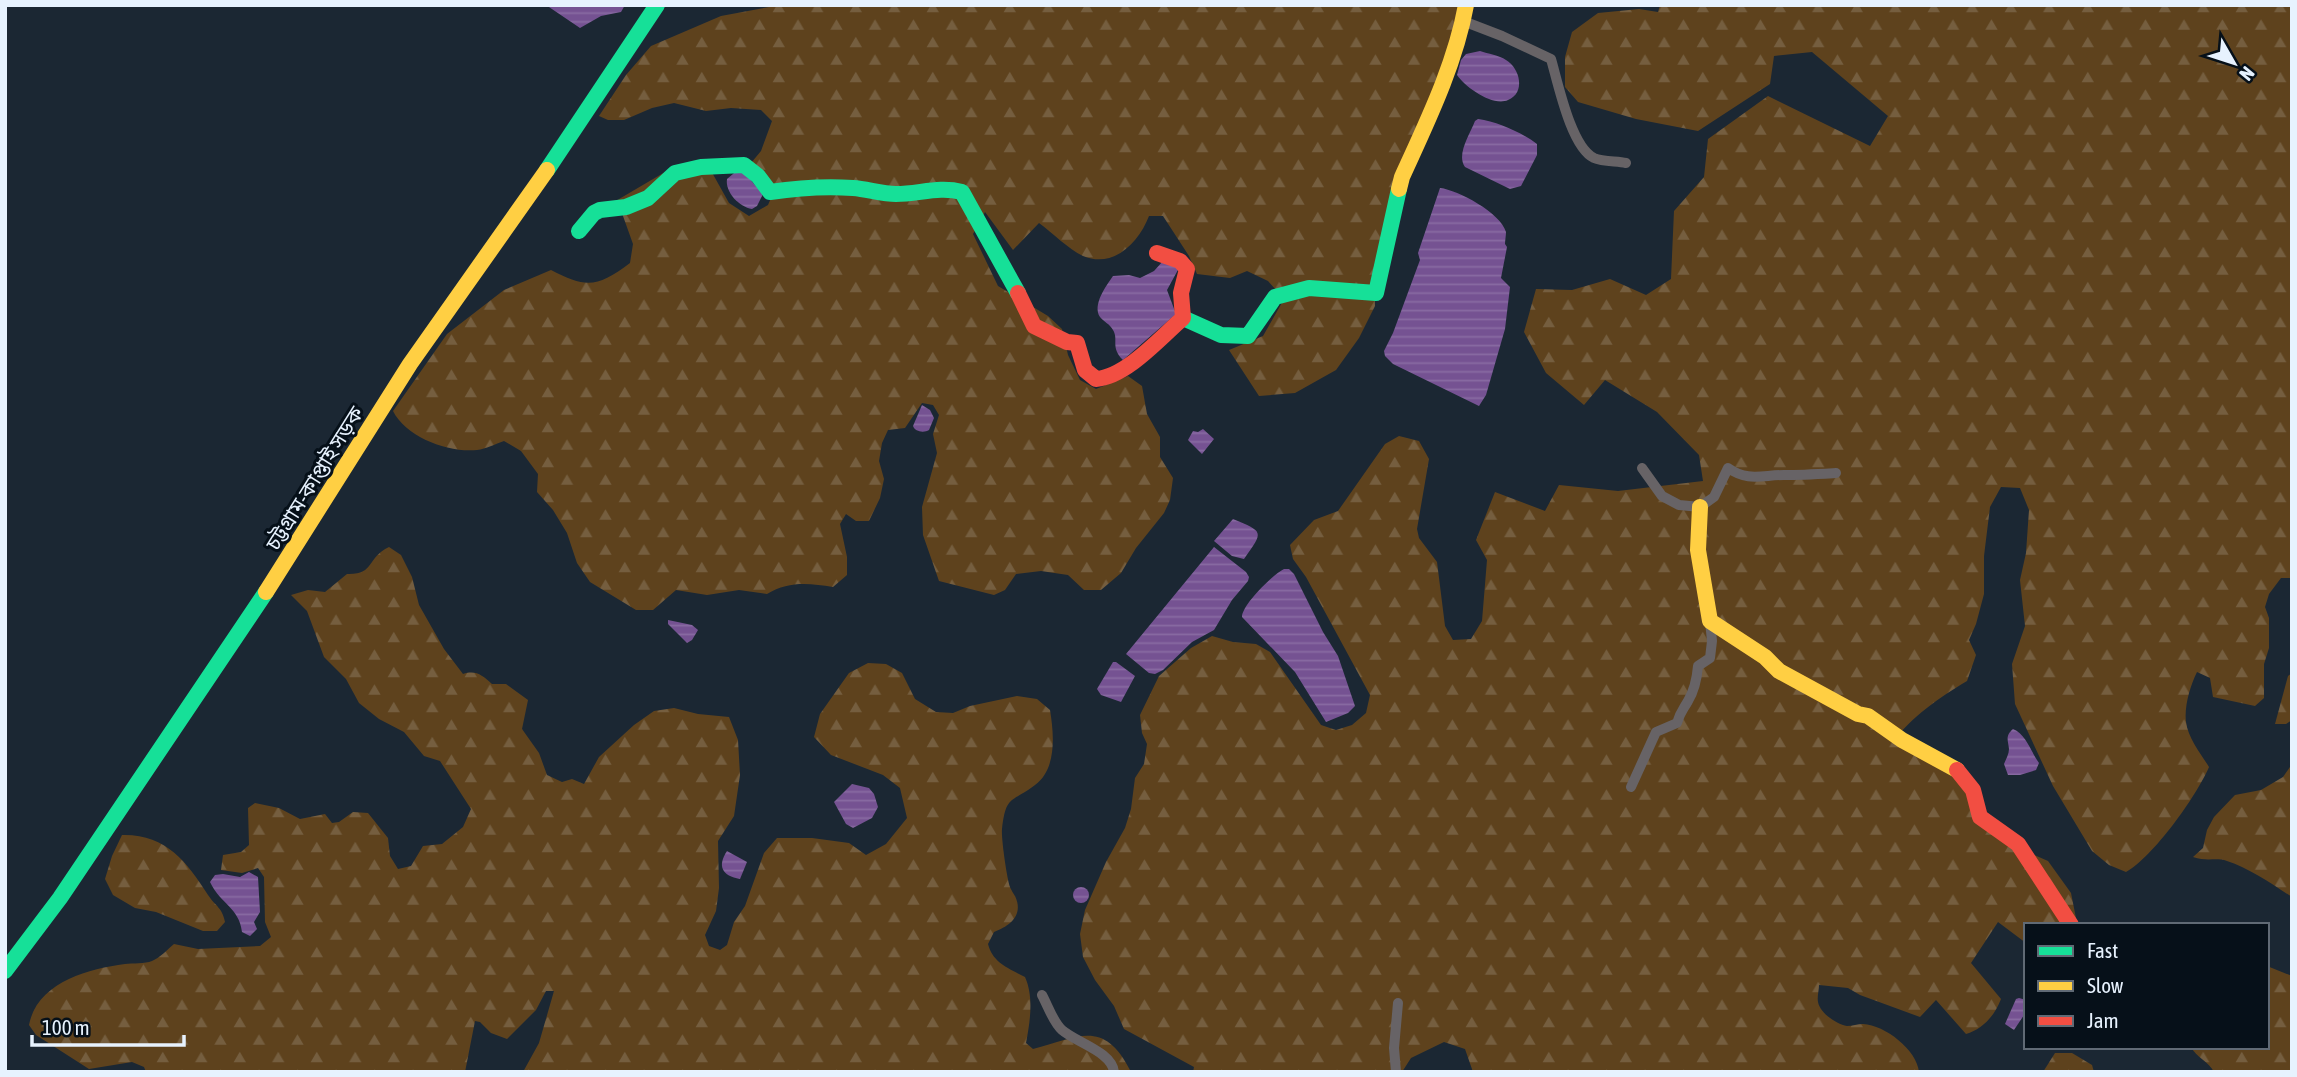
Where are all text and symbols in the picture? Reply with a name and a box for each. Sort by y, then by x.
north arrow [2199,28,2269,98]
text: N [2235,62,2259,85]
street label: চট্টগ্রাম-কাপ্তাই সড়ক [260,401,368,555]
legend [2024,923,2269,1049]
text: Fast [2087,938,2118,962]
text: Slow [2087,973,2124,997]
scale bar [32,1004,184,1048]
text: Jam [2087,1008,2119,1032]
text: 100 m [42,1015,90,1039]

